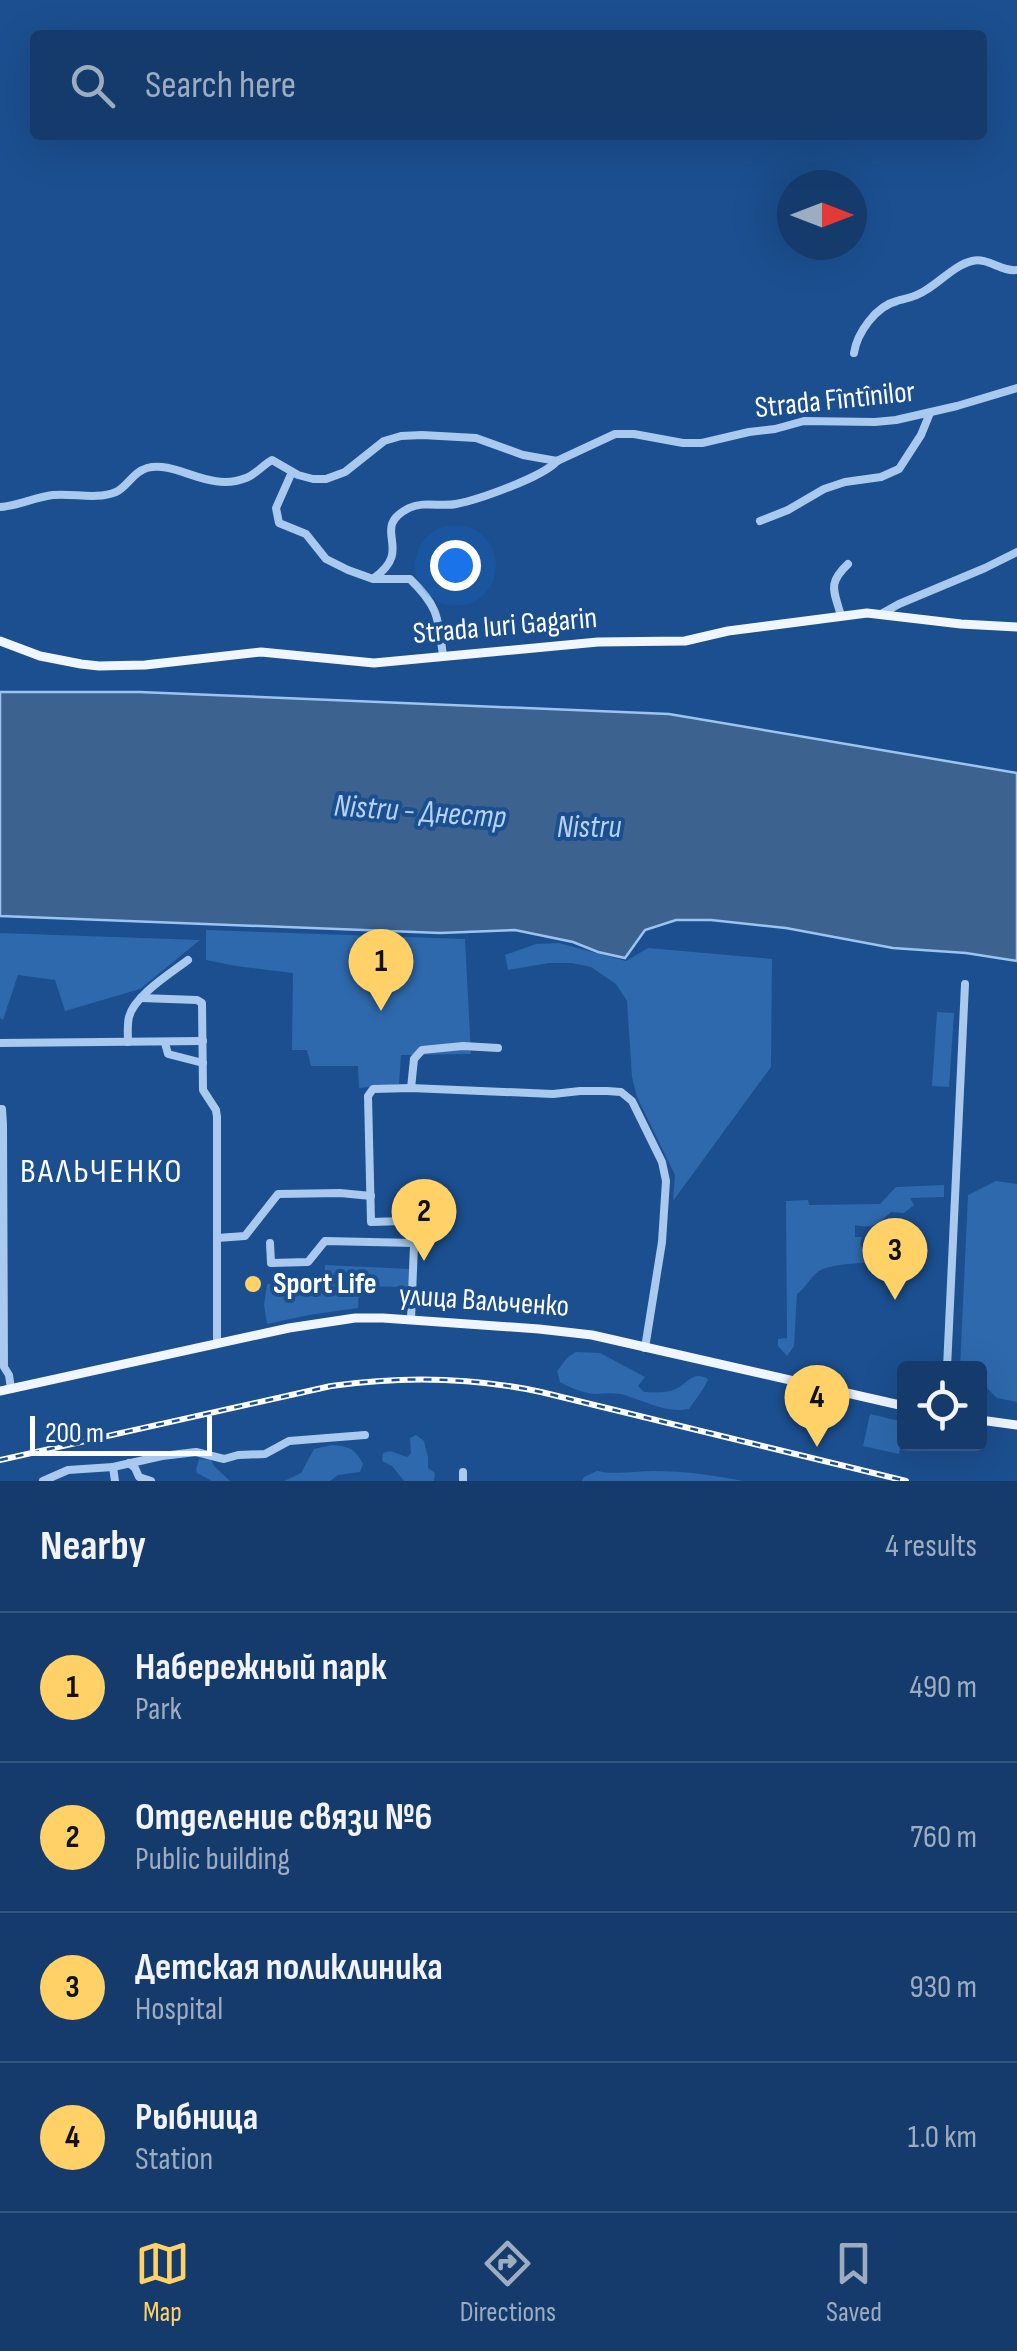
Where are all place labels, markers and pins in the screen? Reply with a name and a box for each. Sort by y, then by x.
pin: 1 [348,928,414,1011]
pin: 2 [392,1178,456,1261]
pin: 3 [862,1218,928,1300]
place label: Sport Life [273,1266,377,1302]
marker: Sport Life [242,1273,264,1295]
pin: 4 [784,1364,850,1447]

